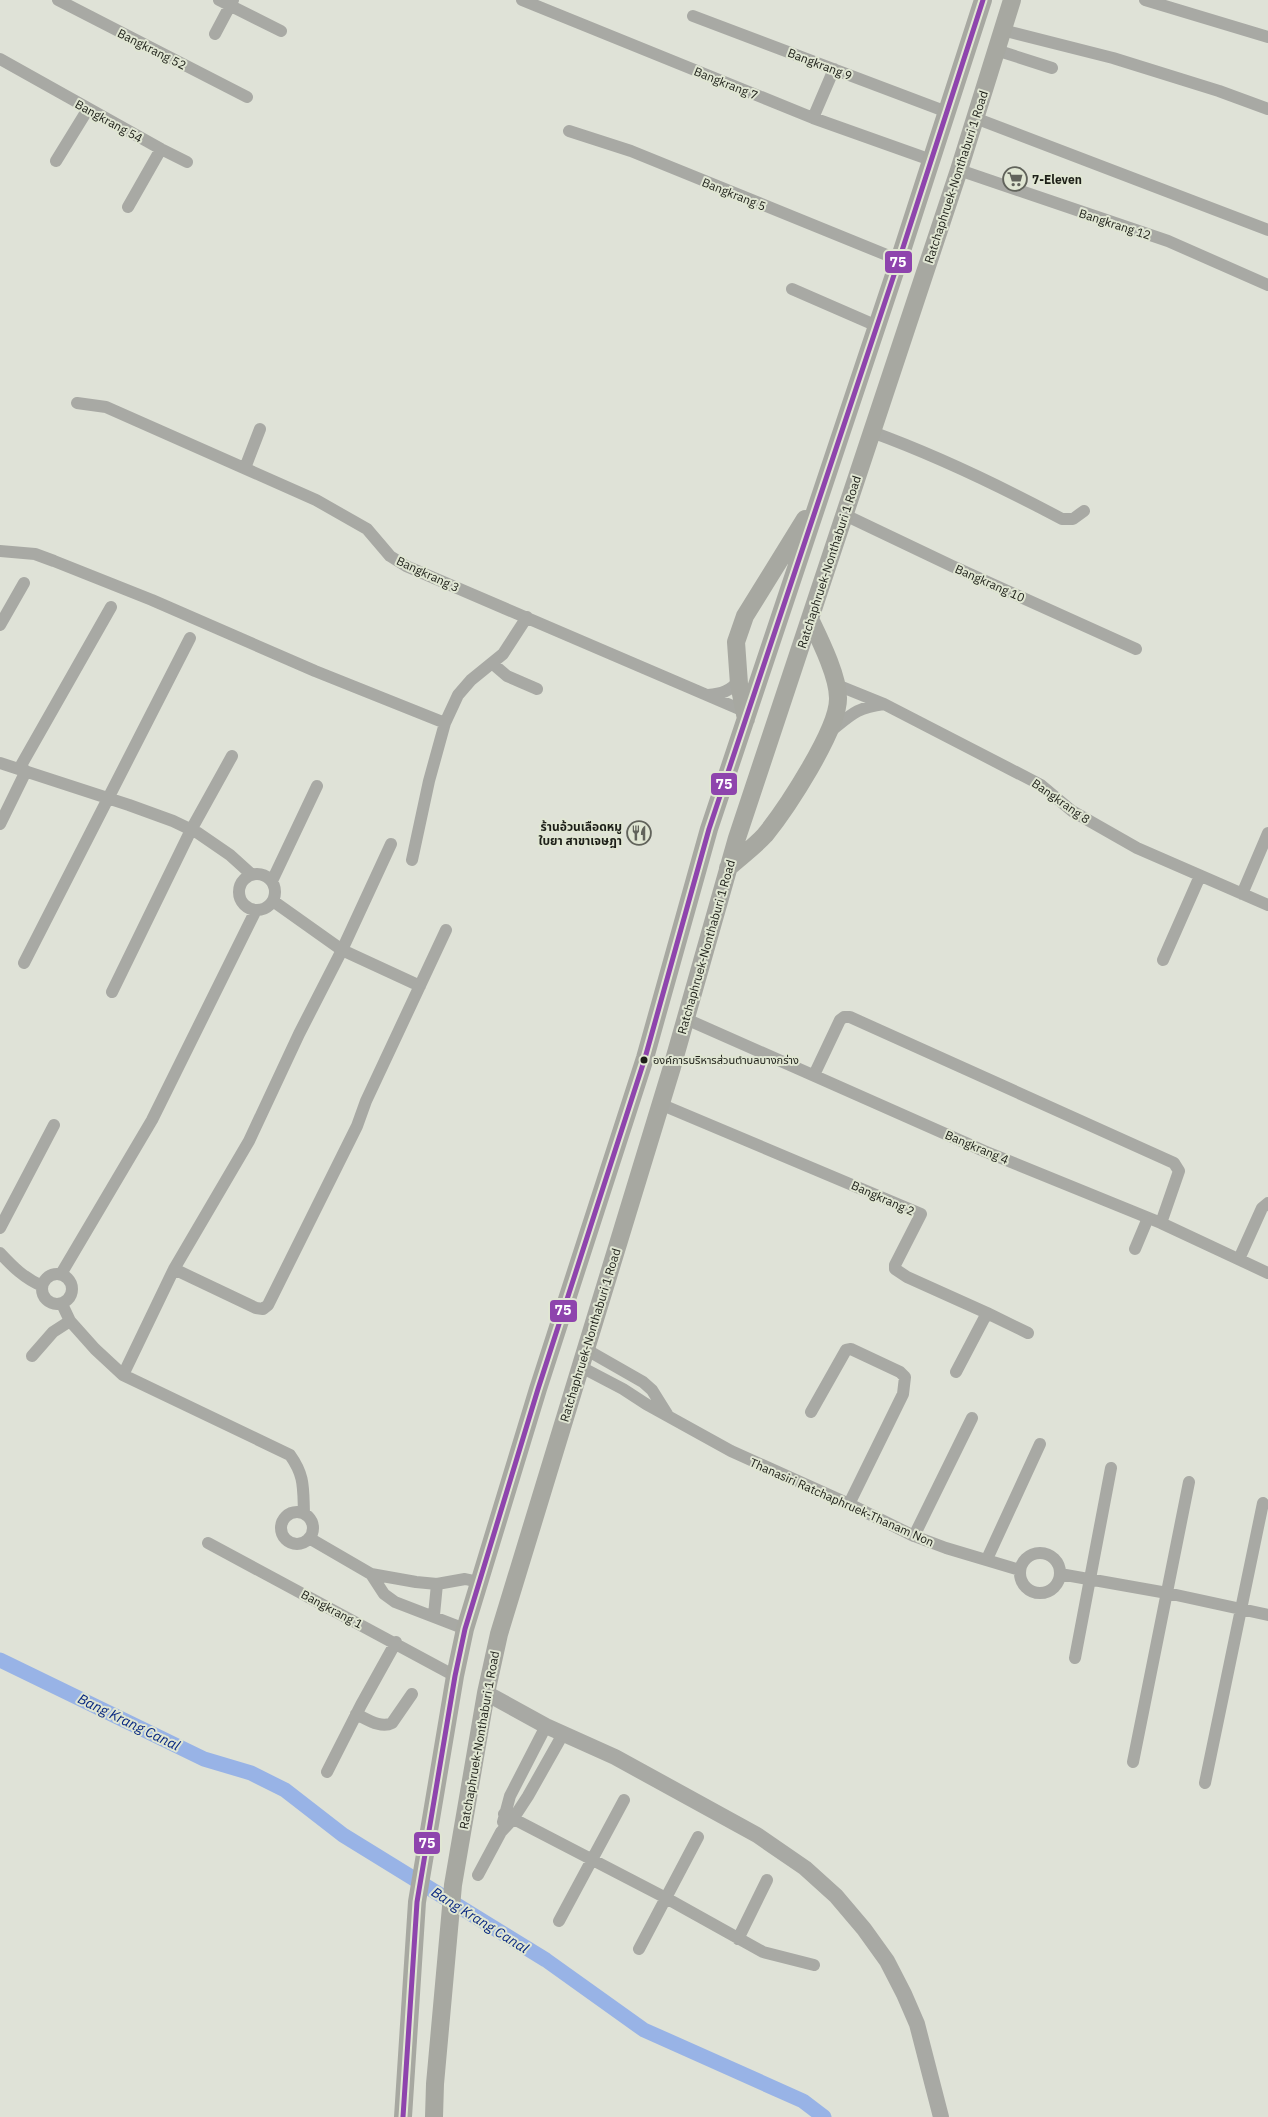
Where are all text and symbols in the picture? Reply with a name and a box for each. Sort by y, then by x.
street label: Bangkrang 52 [115,25,189,73]
street label: Bangkrang 9 [786,45,854,83]
street label: Bangkrang 7 [692,63,760,103]
street label: Ratchaphruek-Nonthaburi 1 Road [921,89,991,265]
street label: Bangkrang 54 [73,96,145,146]
supermarket icon: 7-Eleven [1002,166,1028,192]
place label: 7-Eleven [1032,172,1082,187]
street label: Bangkrang 5 [700,174,768,214]
street label: Bangkrang 12 [1077,205,1153,243]
line badge: 75 [884,250,913,274]
text: 75 [890,253,906,271]
street label: Ratchaphruek-Nonthaburi 1 Road [794,474,864,650]
street label: Bangkrang 3 [394,553,462,595]
street label: Bangkrang 10 [953,561,1027,605]
line badge: 75 [710,772,738,796]
text: 75 [716,775,732,793]
street label: Bangkrang 8 [1029,775,1093,827]
place label: ร้านอ้วนเลือดหมู ใบยา สาขาเจษฎา [538,819,622,848]
restaurant icon: ร้านอ้วนเลือดหมู ใบยา สาขาเจษฎา [626,820,652,846]
street label: Ratchaphruek-Nonthaburi 1 Road [674,858,738,1036]
place label: องค์การบริหารส่วนตำบลบางกร่าง [653,1053,799,1067]
marker: องค์การบริหารส่วนตำบลบางกร่าง [639,1055,649,1065]
street label: Bangkrang 4 [943,1127,1011,1167]
street label: Bangkrang 2 [849,1177,917,1219]
street label: Ratchaphruek-Nonthaburi 1 Road [556,1246,624,1424]
line badge: 75 [549,1299,578,1323]
text: 75 [555,1301,571,1319]
street label: Thanasiri Ratchaphruek-Thanam Non [748,1454,936,1550]
street label: Bangkrang 1 [299,1586,365,1632]
street label: Ratchaphruek-Nonthaburi 1 Road [456,1650,502,1830]
water label: Bang Krang Canal [75,1690,183,1755]
line badge: 75 [413,1831,441,1855]
text: 75 [419,1834,435,1852]
water label: Bang Krang Canal [428,1883,532,1957]

